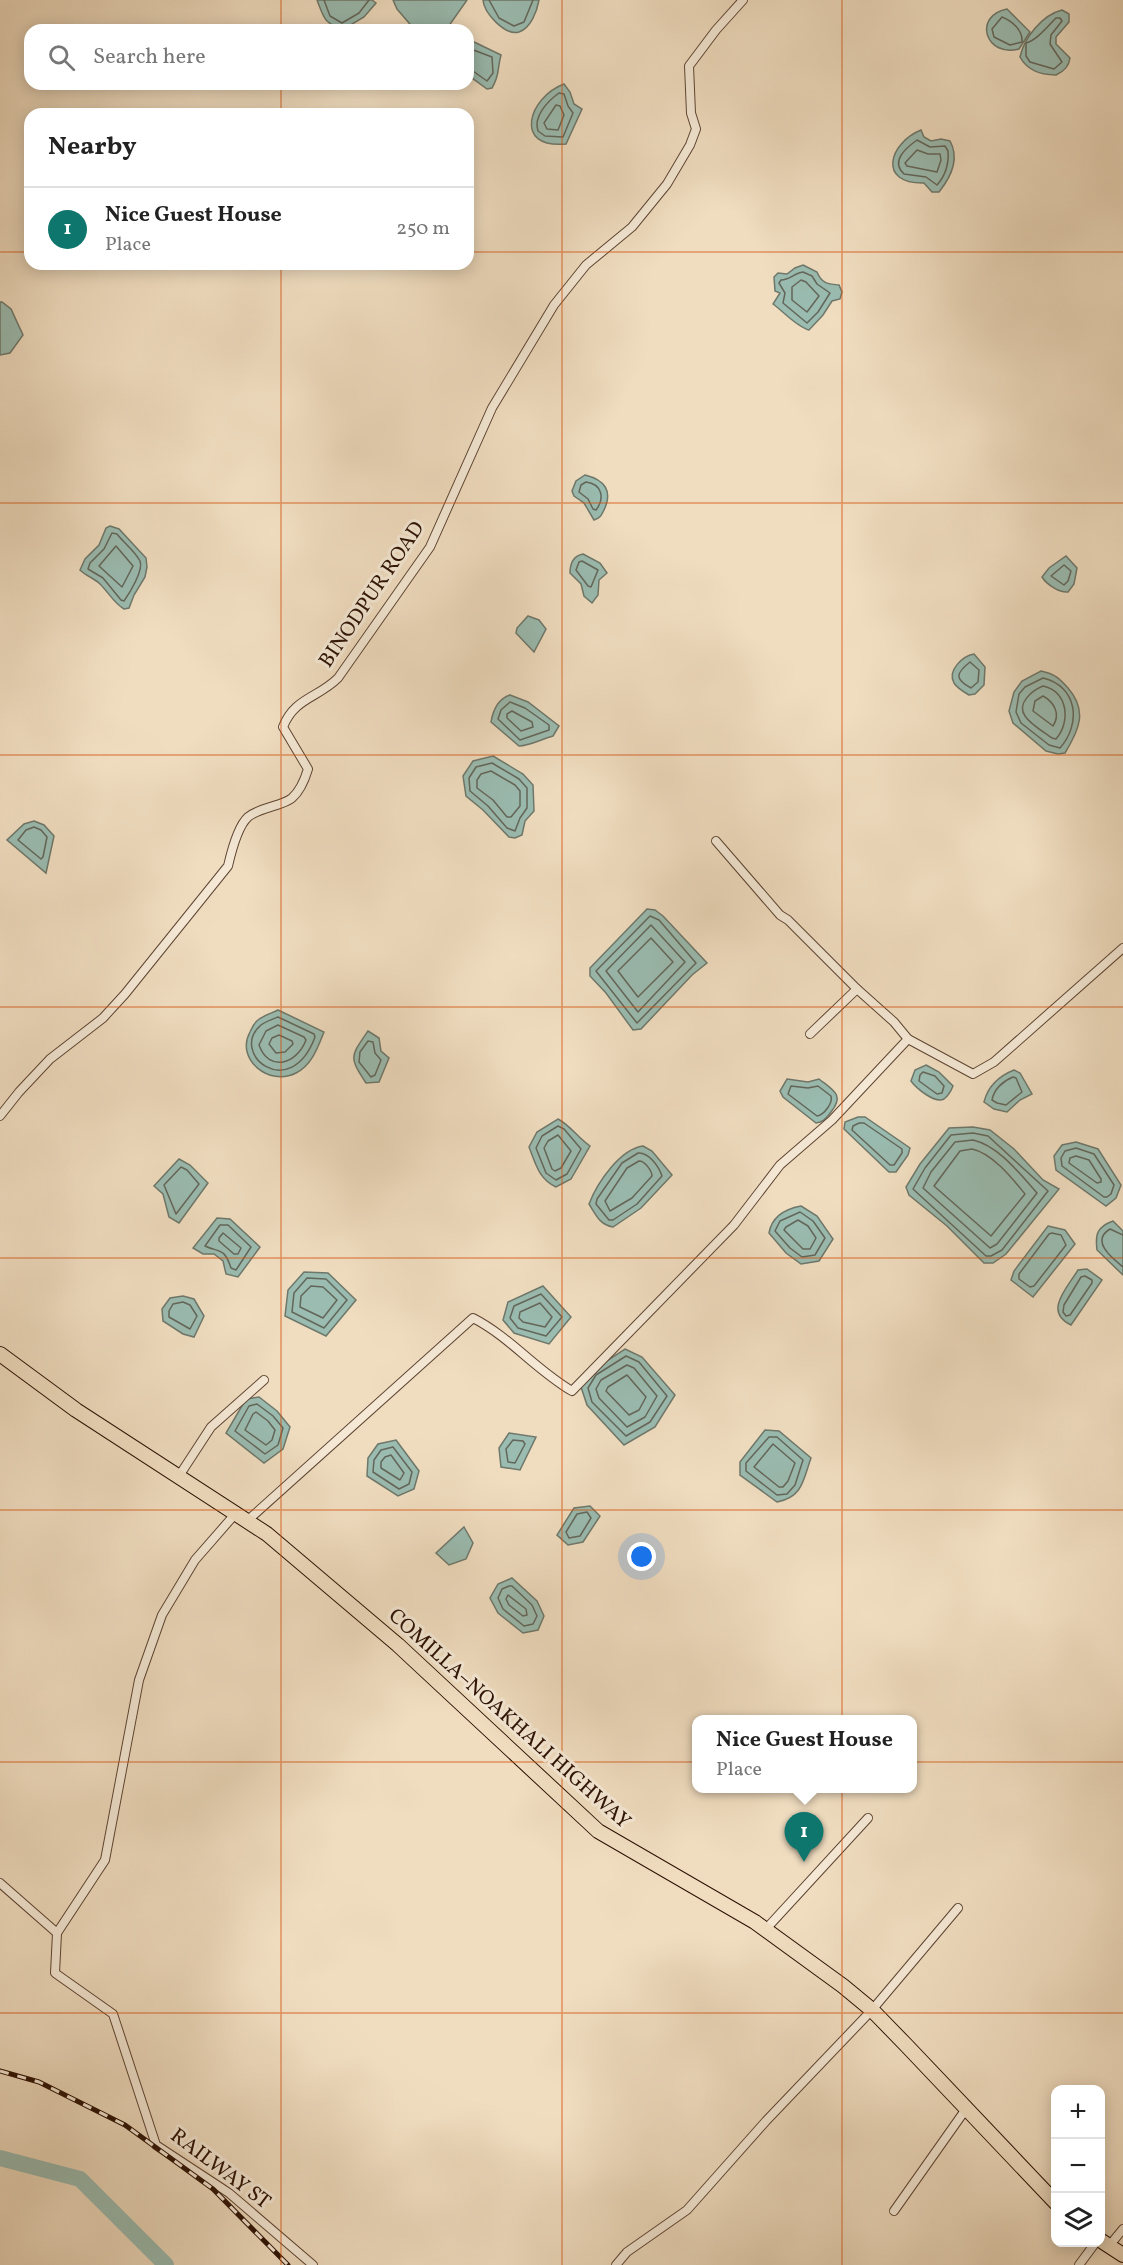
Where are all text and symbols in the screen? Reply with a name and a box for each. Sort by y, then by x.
search box [24,24,474,90]
icon: search [45,41,78,74]
text: Search here [93,42,206,73]
text: Nearby [48,129,137,165]
text: Nice Guest House [105,200,282,231]
text: 1 [63,215,72,243]
text: 250 m [396,215,450,243]
text: Place [105,231,151,259]
street label: BINODPUR ROAD [312,516,432,674]
your location [627,1542,656,1571]
street label: COMILLA–NOAKHALI HIGHWAY [381,1602,637,1836]
popup [692,1715,917,1793]
text: Nice Guest House [716,1725,893,1756]
text: Place [716,1756,762,1784]
pin: 1 [784,1812,824,1862]
map controls [1051,2085,1105,2247]
button: + [1051,2085,1105,2139]
street label: RAILWAY ST [164,2122,276,2217]
button: − [1051,2139,1105,2193]
button: layers [1051,2193,1105,2247]

